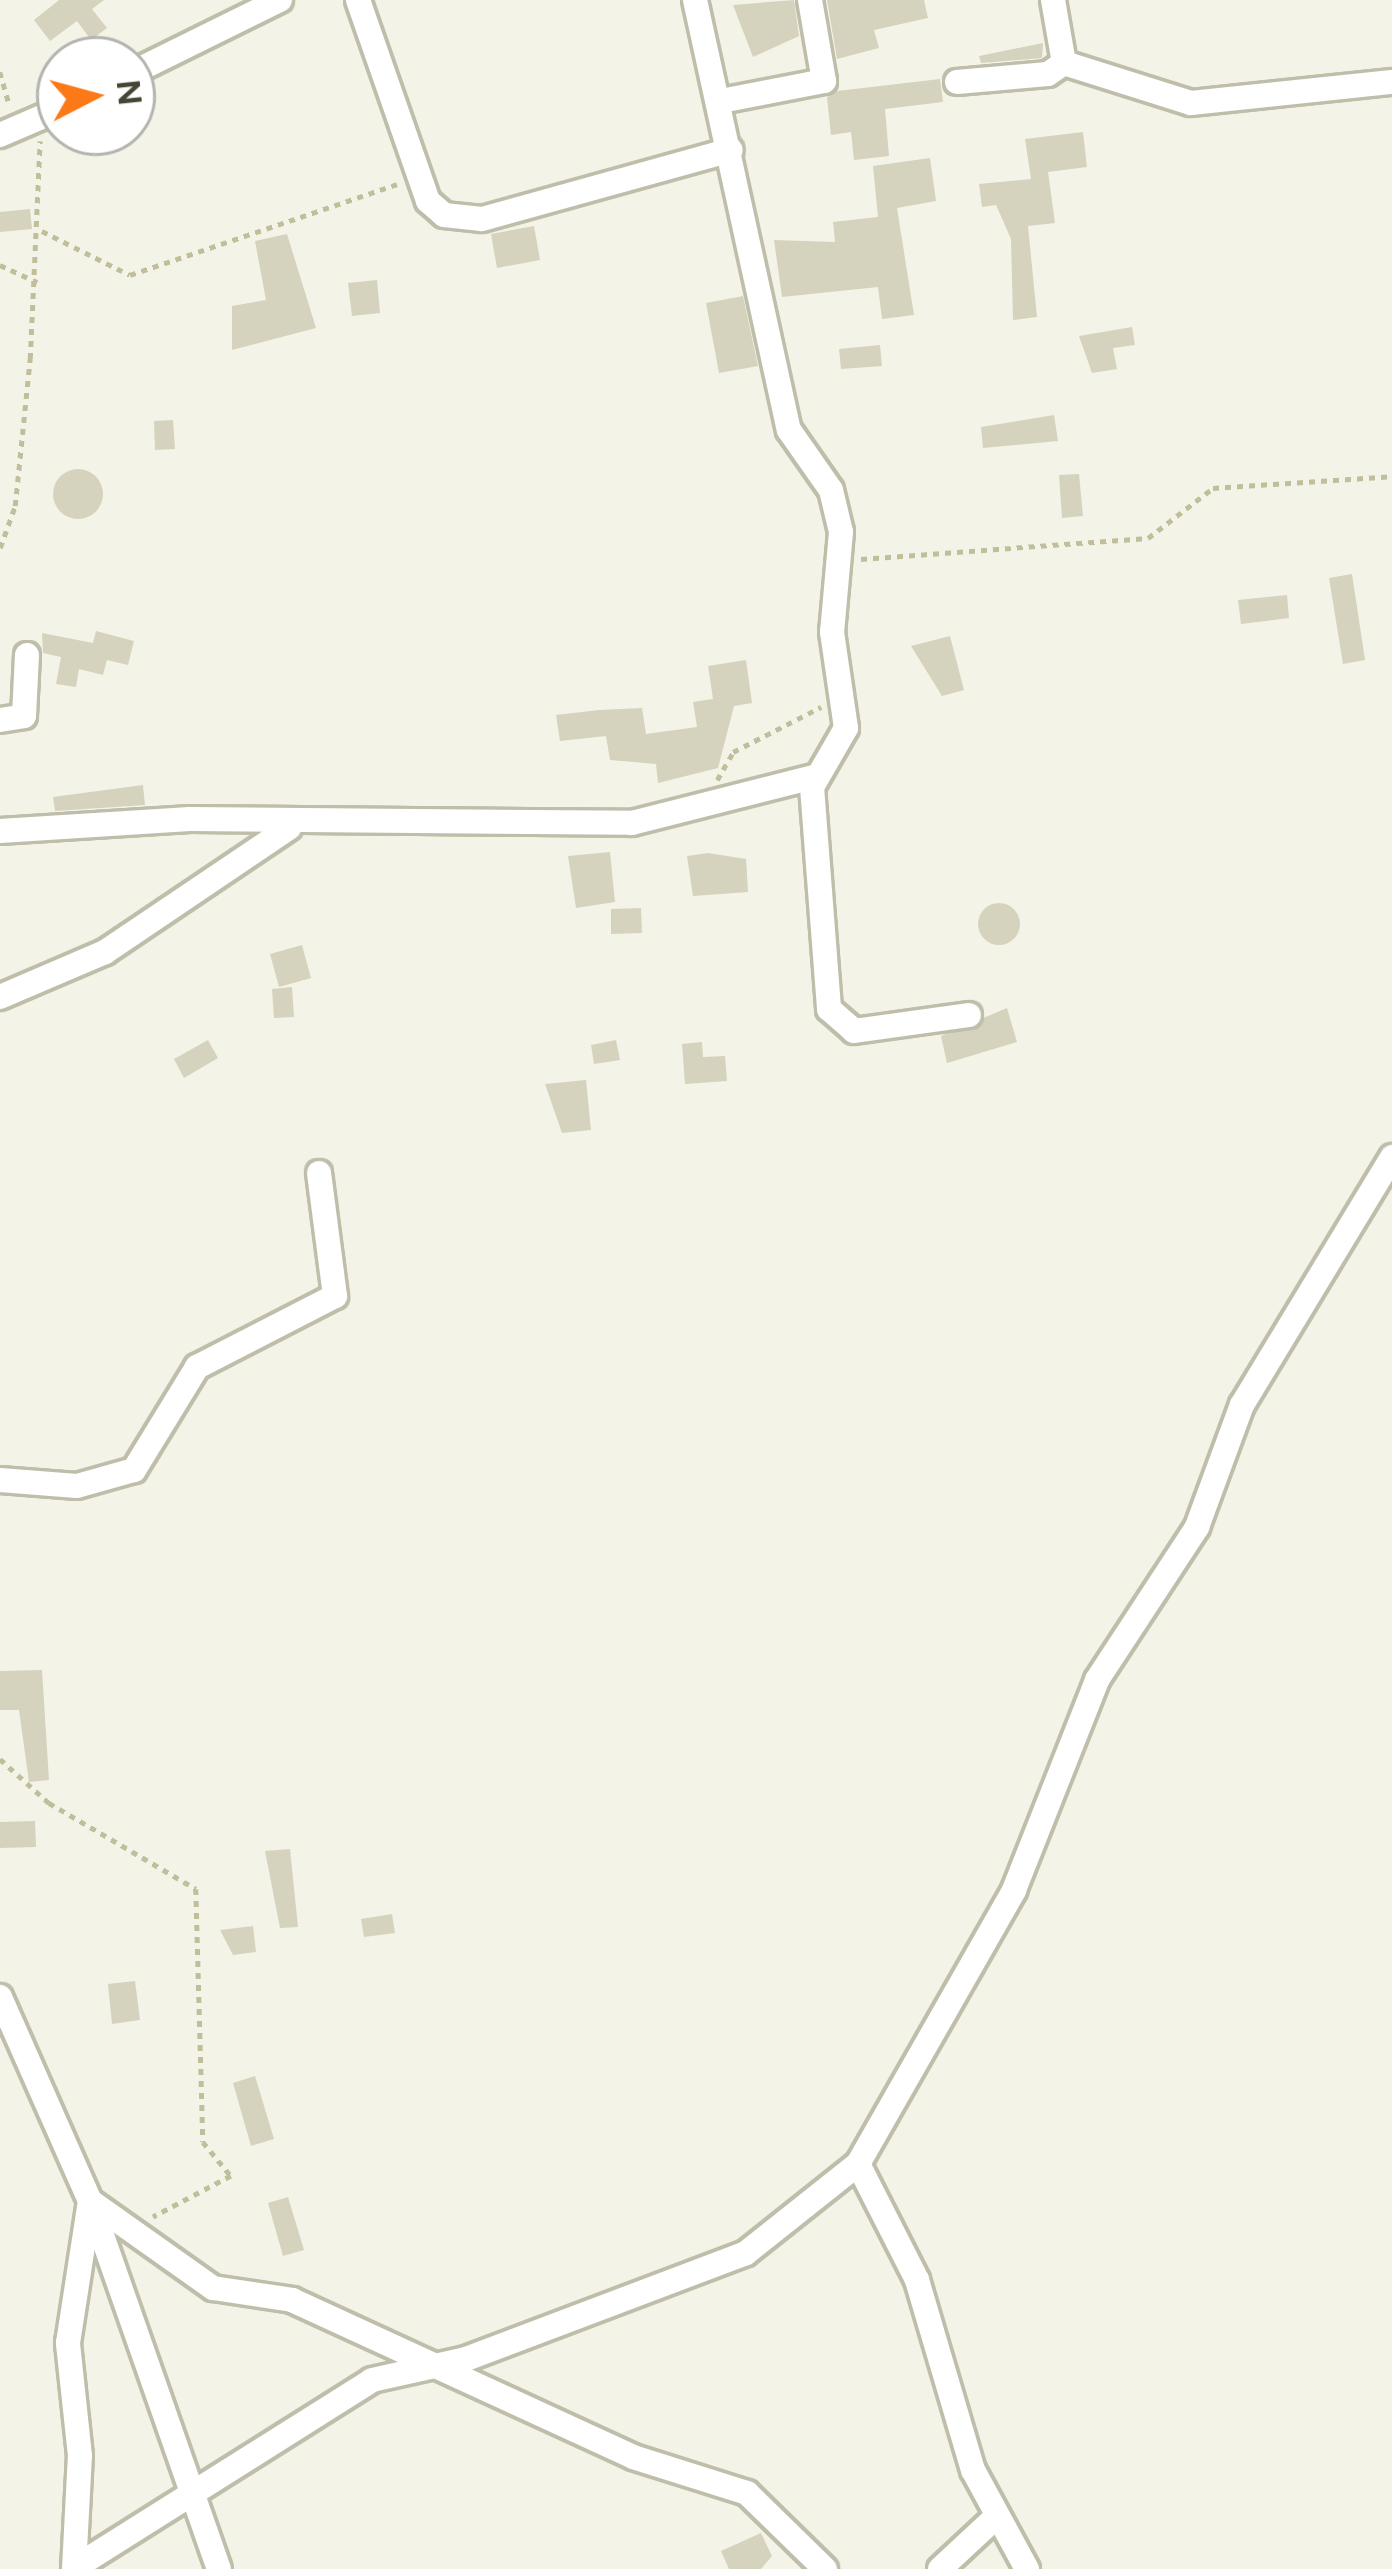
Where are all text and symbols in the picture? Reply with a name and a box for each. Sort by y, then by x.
north arrow [36,36,156,156]
text: N [109,78,150,107]

